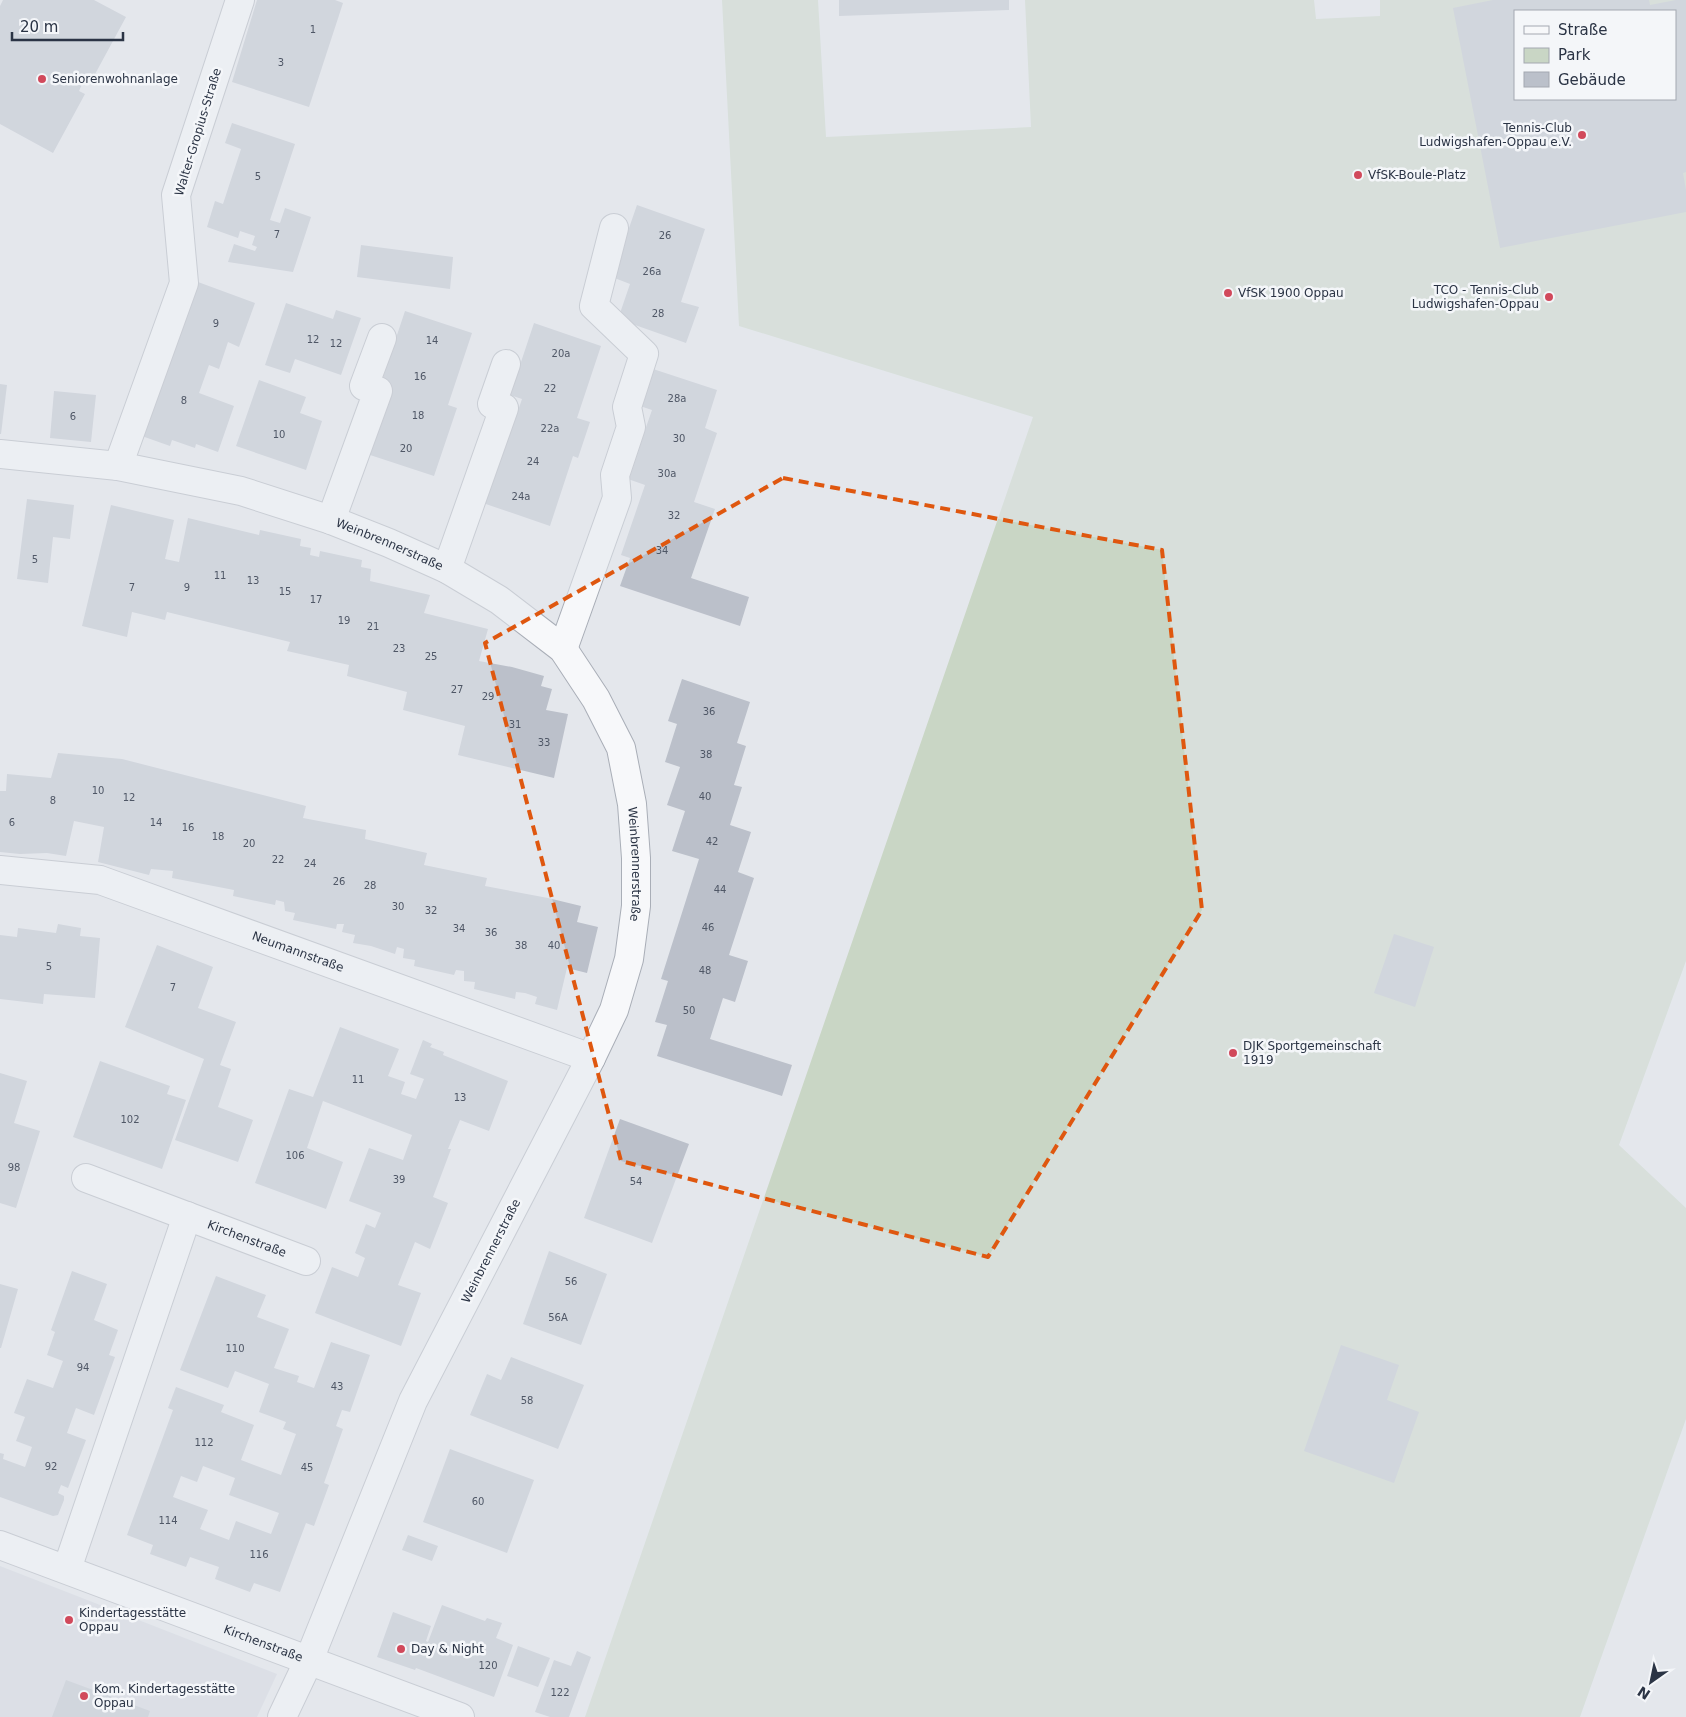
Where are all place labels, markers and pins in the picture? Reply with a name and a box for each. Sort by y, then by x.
place label: Seniorenwohnanlage [52,72,178,86]
marker: Seniorenwohnanlage [36,73,48,85]
place label: Tennis-Club Ludwigshafen-Oppau e.V. [1419,121,1572,149]
marker: Tennis-Club Ludwigshafen-Oppau e.V. [1576,129,1588,141]
place label: VfSK-Boule-Platz [1368,168,1466,182]
marker: VfSK-Boule-Platz [1352,169,1364,181]
place label: TCO - Tennis-Club Ludwigshafen-Oppau [1412,283,1539,311]
place label: VfSK 1900 Oppau [1238,286,1344,300]
marker: VfSK 1900 Oppau [1222,287,1234,299]
marker: TCO - Tennis-Club Ludwigshafen-Oppau [1543,291,1555,303]
place label: DJK Sportgemeinschaft 1919 [1243,1039,1382,1067]
marker: DJK Sportgemeinschaft 1919 [1227,1047,1239,1059]
place label: Kindertagesstätte Oppau [79,1606,186,1634]
marker: Kindertagesstätte Oppau [63,1614,75,1626]
place label: Day & Night [411,1642,484,1656]
marker: Day & Night [395,1643,407,1655]
place label: Kom. Kindertagesstätte Oppau [94,1682,235,1710]
marker: Kom. Kindertagesstätte Oppau [78,1690,90,1702]

